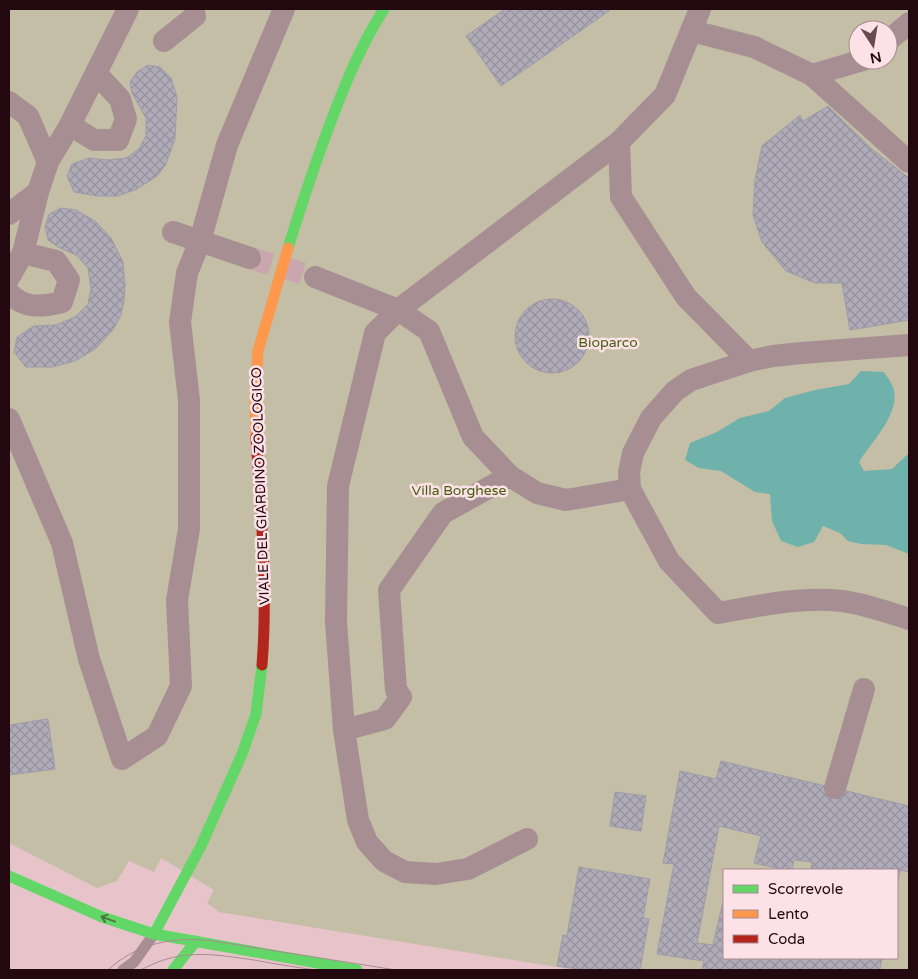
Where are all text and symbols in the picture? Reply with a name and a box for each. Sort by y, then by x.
north arrow [848,20,898,70]
text: N [868,48,883,67]
park label: Bioparco [578,334,638,351]
street label: VIALE DEL GIARDINO ZOOLOGICO [248,367,273,605]
park label: Villa Borghese [412,482,506,499]
legend [723,869,898,959]
text: Scorrevole [768,880,843,898]
text: Lento [768,905,809,923]
one-way arrow [101,914,116,923]
text: Coda [768,930,805,948]

